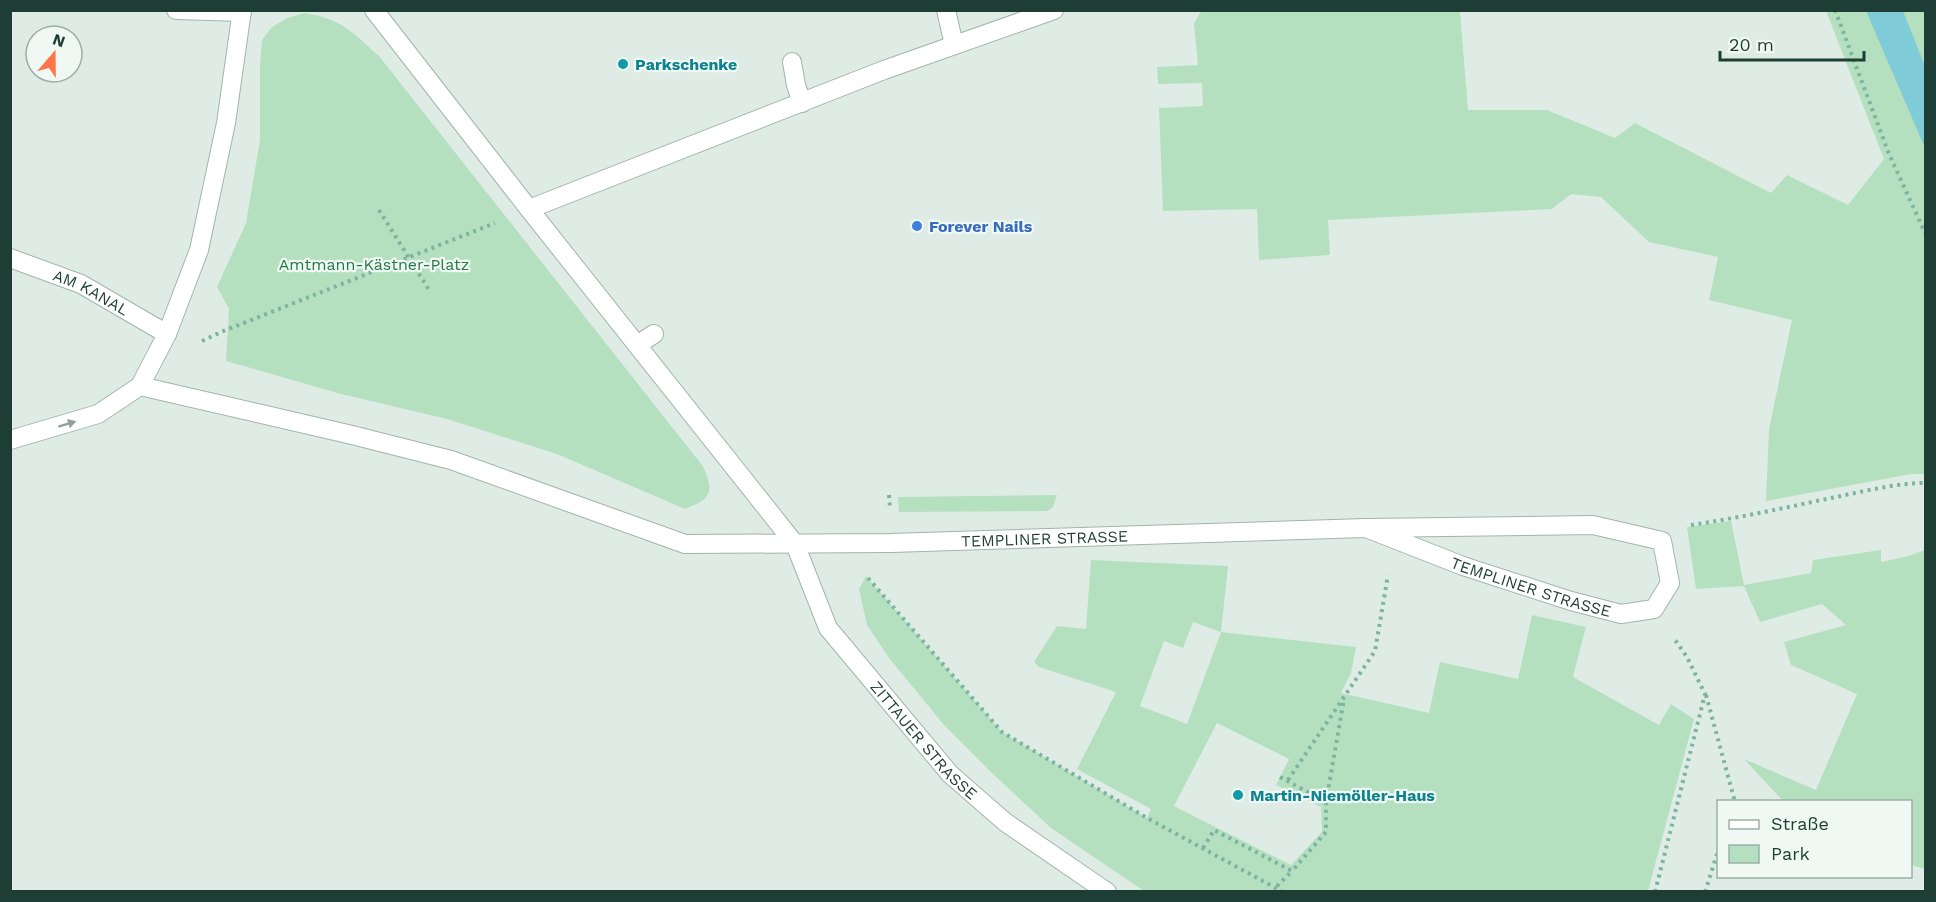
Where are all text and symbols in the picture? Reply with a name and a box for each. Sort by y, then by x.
north arrow [24,24,84,84]
scale bar [1720,24,1864,62]
text: N [50,29,68,51]
text: 20 m [1729,34,1774,55]
place label: Parkschenke [635,55,737,74]
marker: Parkschenke [616,57,630,71]
place label: Forever Nails [929,217,1033,236]
marker: Forever Nails [910,219,924,233]
park label: Amtmann-Kästner-Platz [279,255,469,274]
street label: AM KANAL [51,265,133,319]
one-way arrow [58,418,76,428]
street label: TEMPLINER STRASSE [961,526,1128,550]
street label: TEMPLINER STRASSE [1448,553,1613,621]
street label: ZITTAUER STRASSE [867,677,981,803]
place label: Martin-Niemöller-Haus [1250,786,1435,805]
marker: Martin-Niemöller-Haus [1231,788,1245,802]
legend [1717,800,1912,878]
text: Straße [1771,813,1829,834]
text: Park [1771,843,1810,864]

